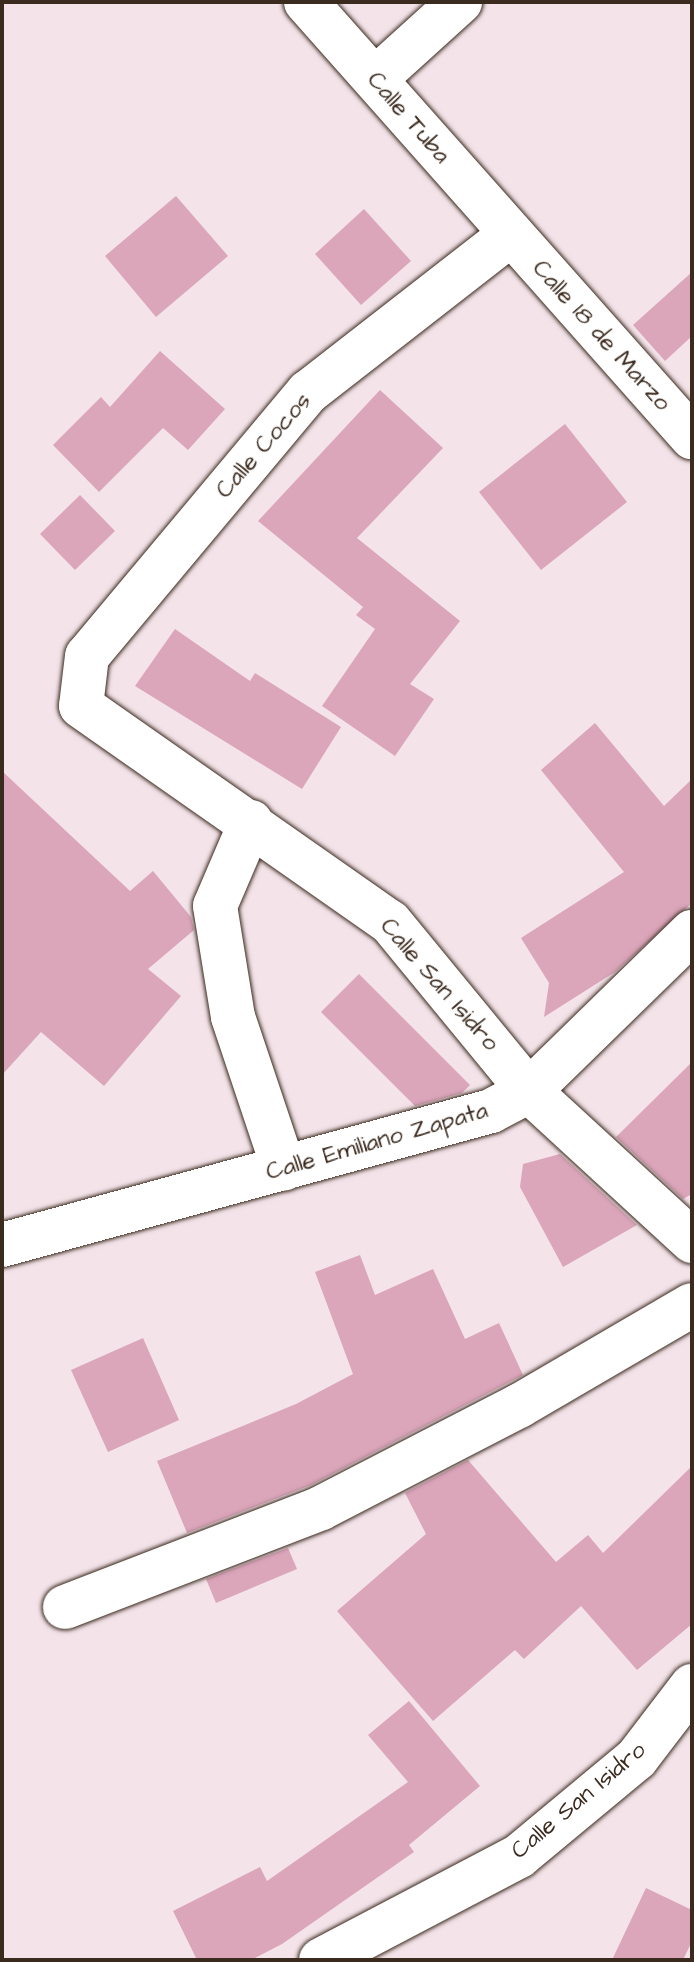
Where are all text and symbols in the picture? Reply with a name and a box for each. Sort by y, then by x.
street label: Calle Tuba [360,66,456,170]
street label: Calle 18 de Marzo [526,255,676,417]
street label: Calle Cocos [210,387,318,505]
street label: Calle San Isidro [373,913,505,1057]
street label: Calle Emiliano Zapata [263,1097,491,1187]
street label: Calle San Isidro [506,1736,652,1866]

